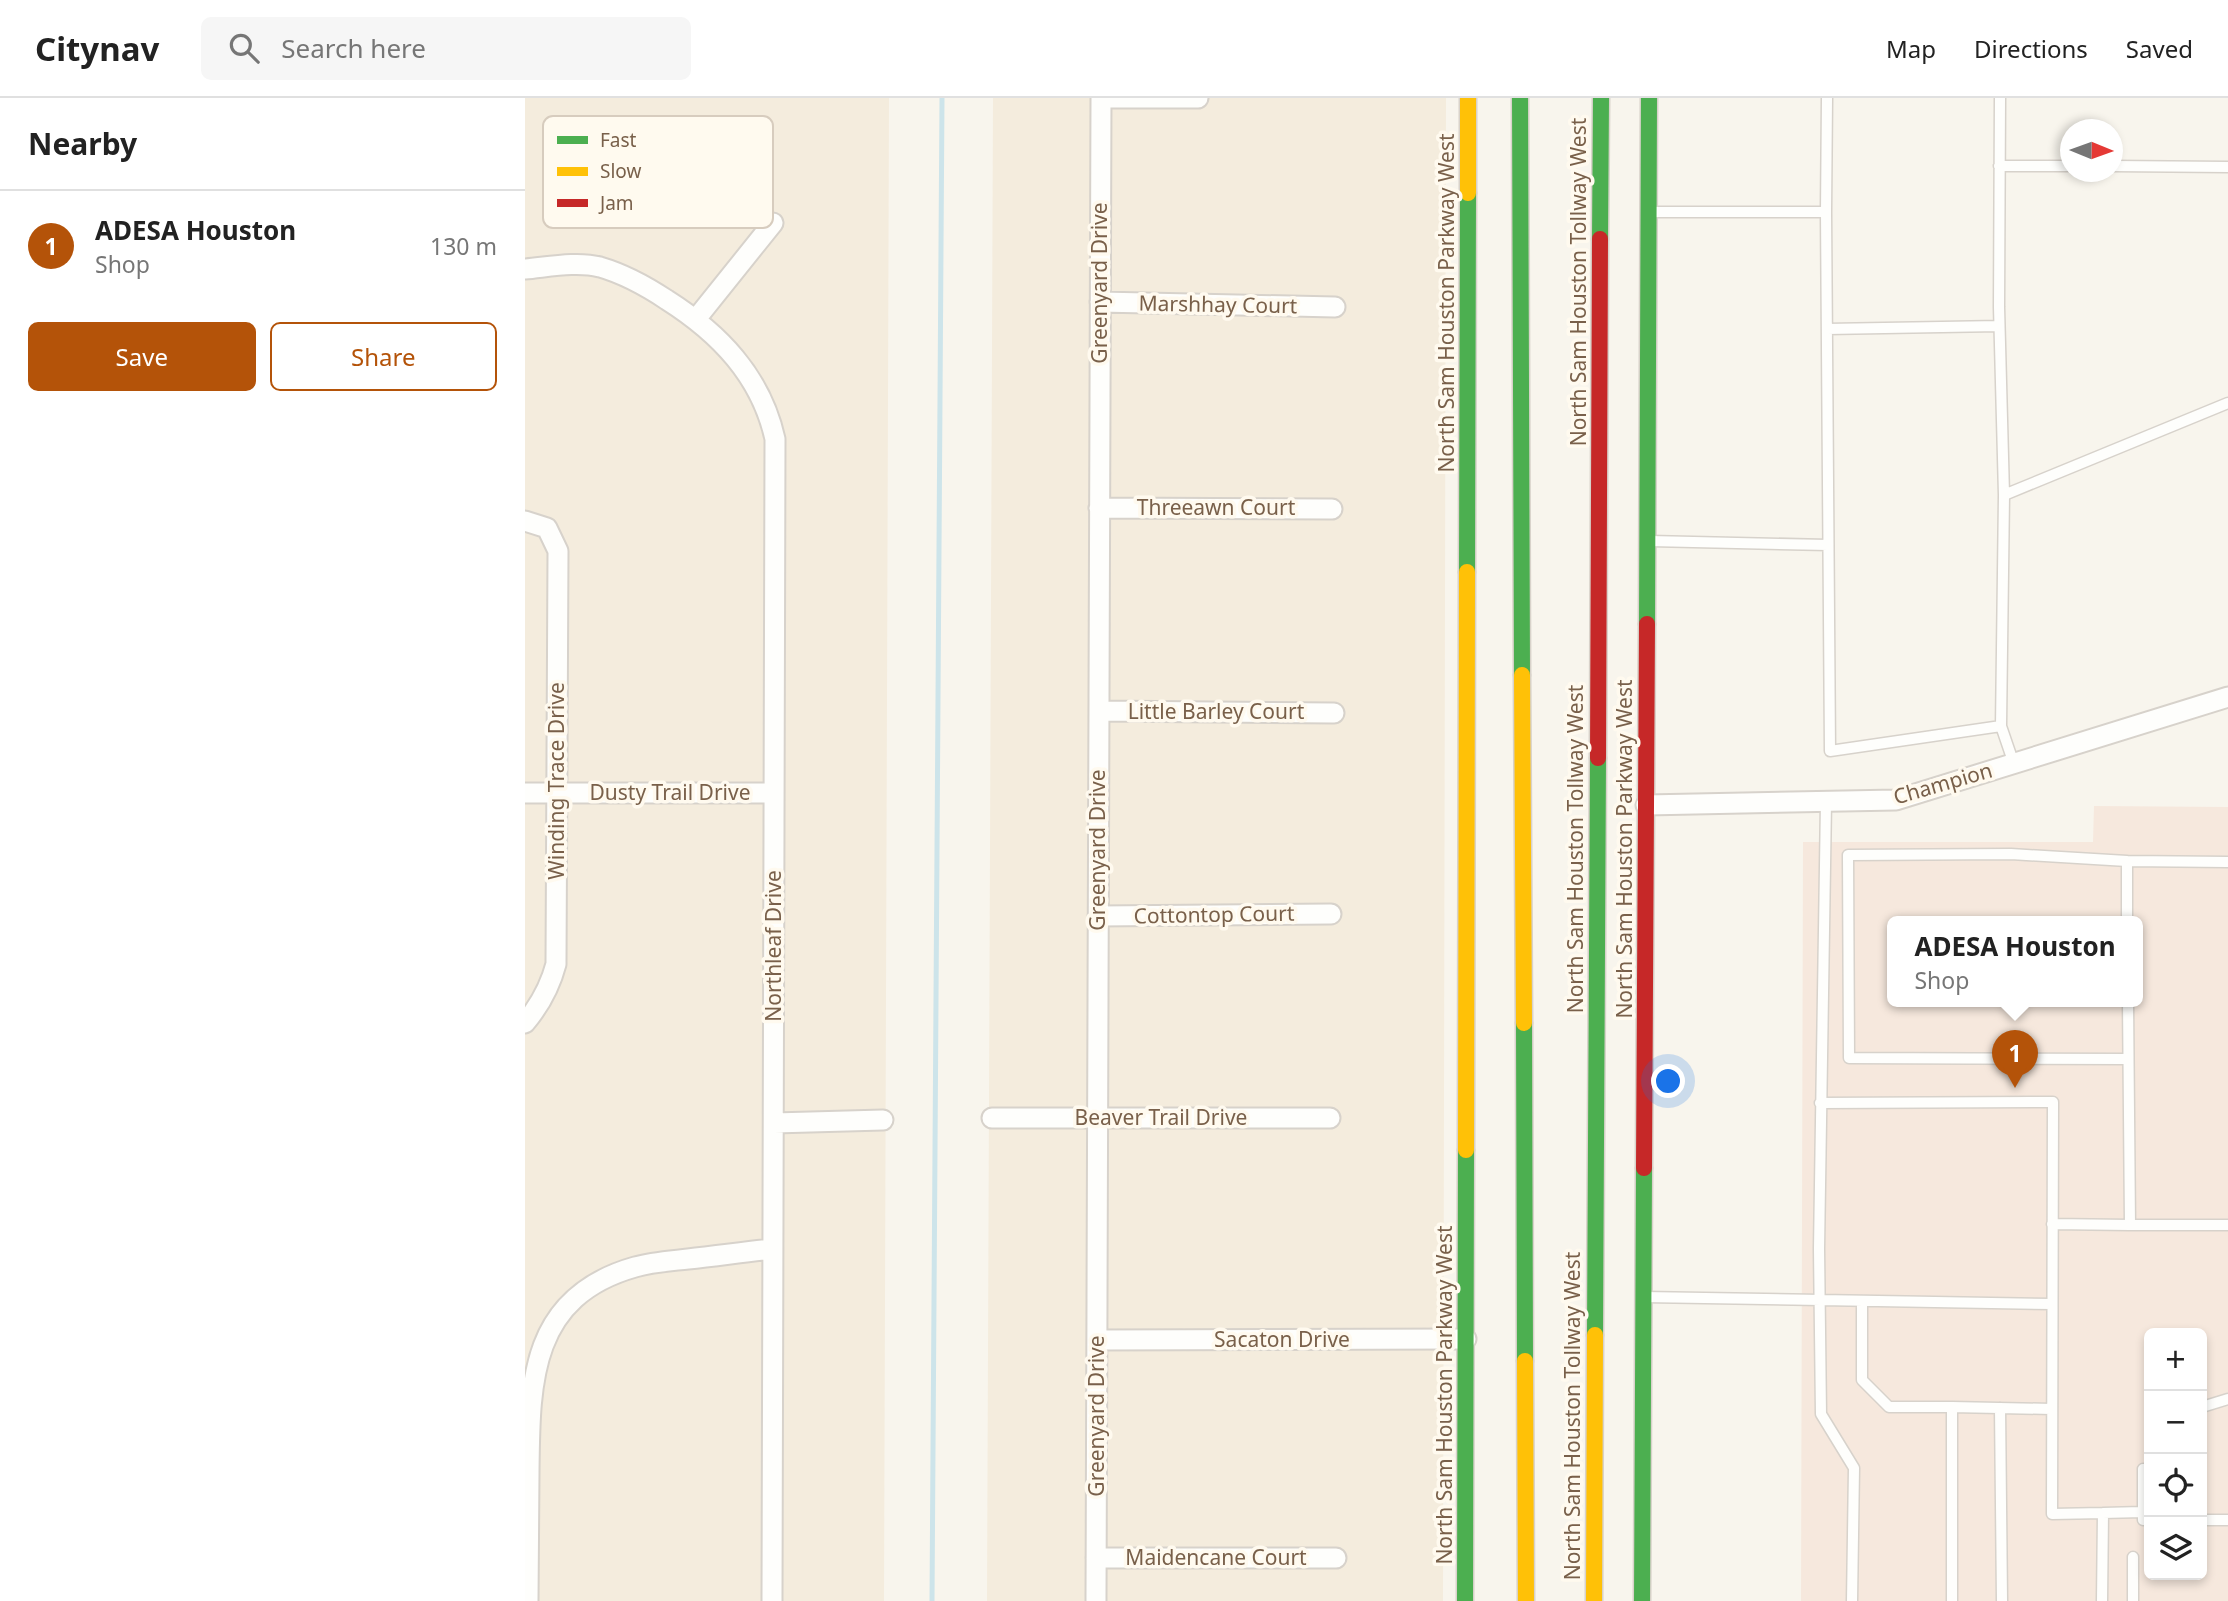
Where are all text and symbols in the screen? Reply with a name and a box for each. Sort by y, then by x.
search box [201,17,691,80]
text: Citynav [35,26,159,71]
icon: search [225,29,263,67]
text: Search here [281,30,426,66]
text: Map [1886,32,1936,65]
text: Directions [1974,32,2088,65]
text: Saved [2126,32,2193,65]
legend [543,116,773,228]
street label: North Sam Houston Tollway West [1564,117,1592,446]
north arrow [2060,119,2123,182]
text: Nearby [28,123,137,164]
text: Fast [600,127,637,153]
street label: North Sam Houston Parkway West [1432,133,1460,473]
text: Slow [600,158,641,184]
text: Jam [598,190,634,216]
street label: Greenyard Drive [1085,202,1113,364]
text: ADESA Houston [95,212,296,248]
text: 1 [44,230,58,262]
text: 130 m [430,230,497,262]
text: Shop [95,248,150,280]
street label: Marshhay Court [1138,289,1298,319]
button: Save [28,322,256,391]
button: Share [270,322,497,391]
street label: Threeawn Court [1137,493,1296,521]
street label: North Sam Houston Parkway West [1610,679,1638,1019]
street label: Winding Trace Drive [542,682,570,880]
street label: North Sam Houston Tollway West [1561,684,1589,1013]
street label: Little Barley Court [1128,697,1305,725]
street label: Champion [1890,756,1995,811]
street label: Greenyard Drive [1083,769,1111,931]
street label: Dusty Trail Drive [589,778,751,806]
street label: Northleaf Drive [759,870,787,1022]
street label: Cottontop Court [1133,899,1295,929]
popup [1887,916,2143,1007]
text: ADESA Houston [1914,928,2116,964]
text: Shop [1914,964,1969,996]
pin: 1 [1992,1030,2038,1088]
your location [1651,1064,1685,1098]
street label: Beaver Trail Drive [1075,1103,1247,1131]
street label: North Sam Houston Parkway West [1430,1225,1458,1565]
street label: North Sam Houston Tollway West [1558,1251,1586,1580]
street label: Sacaton Drive [1214,1325,1350,1353]
map controls [2144,1328,2207,1580]
button: + [2144,1328,2207,1391]
street label: Greenyard Drive [1082,1335,1110,1497]
button: − [2144,1391,2207,1454]
button: locate [2144,1454,2207,1517]
button: layers [2144,1517,2207,1580]
street label: Maidencane Court [1125,1543,1307,1571]

